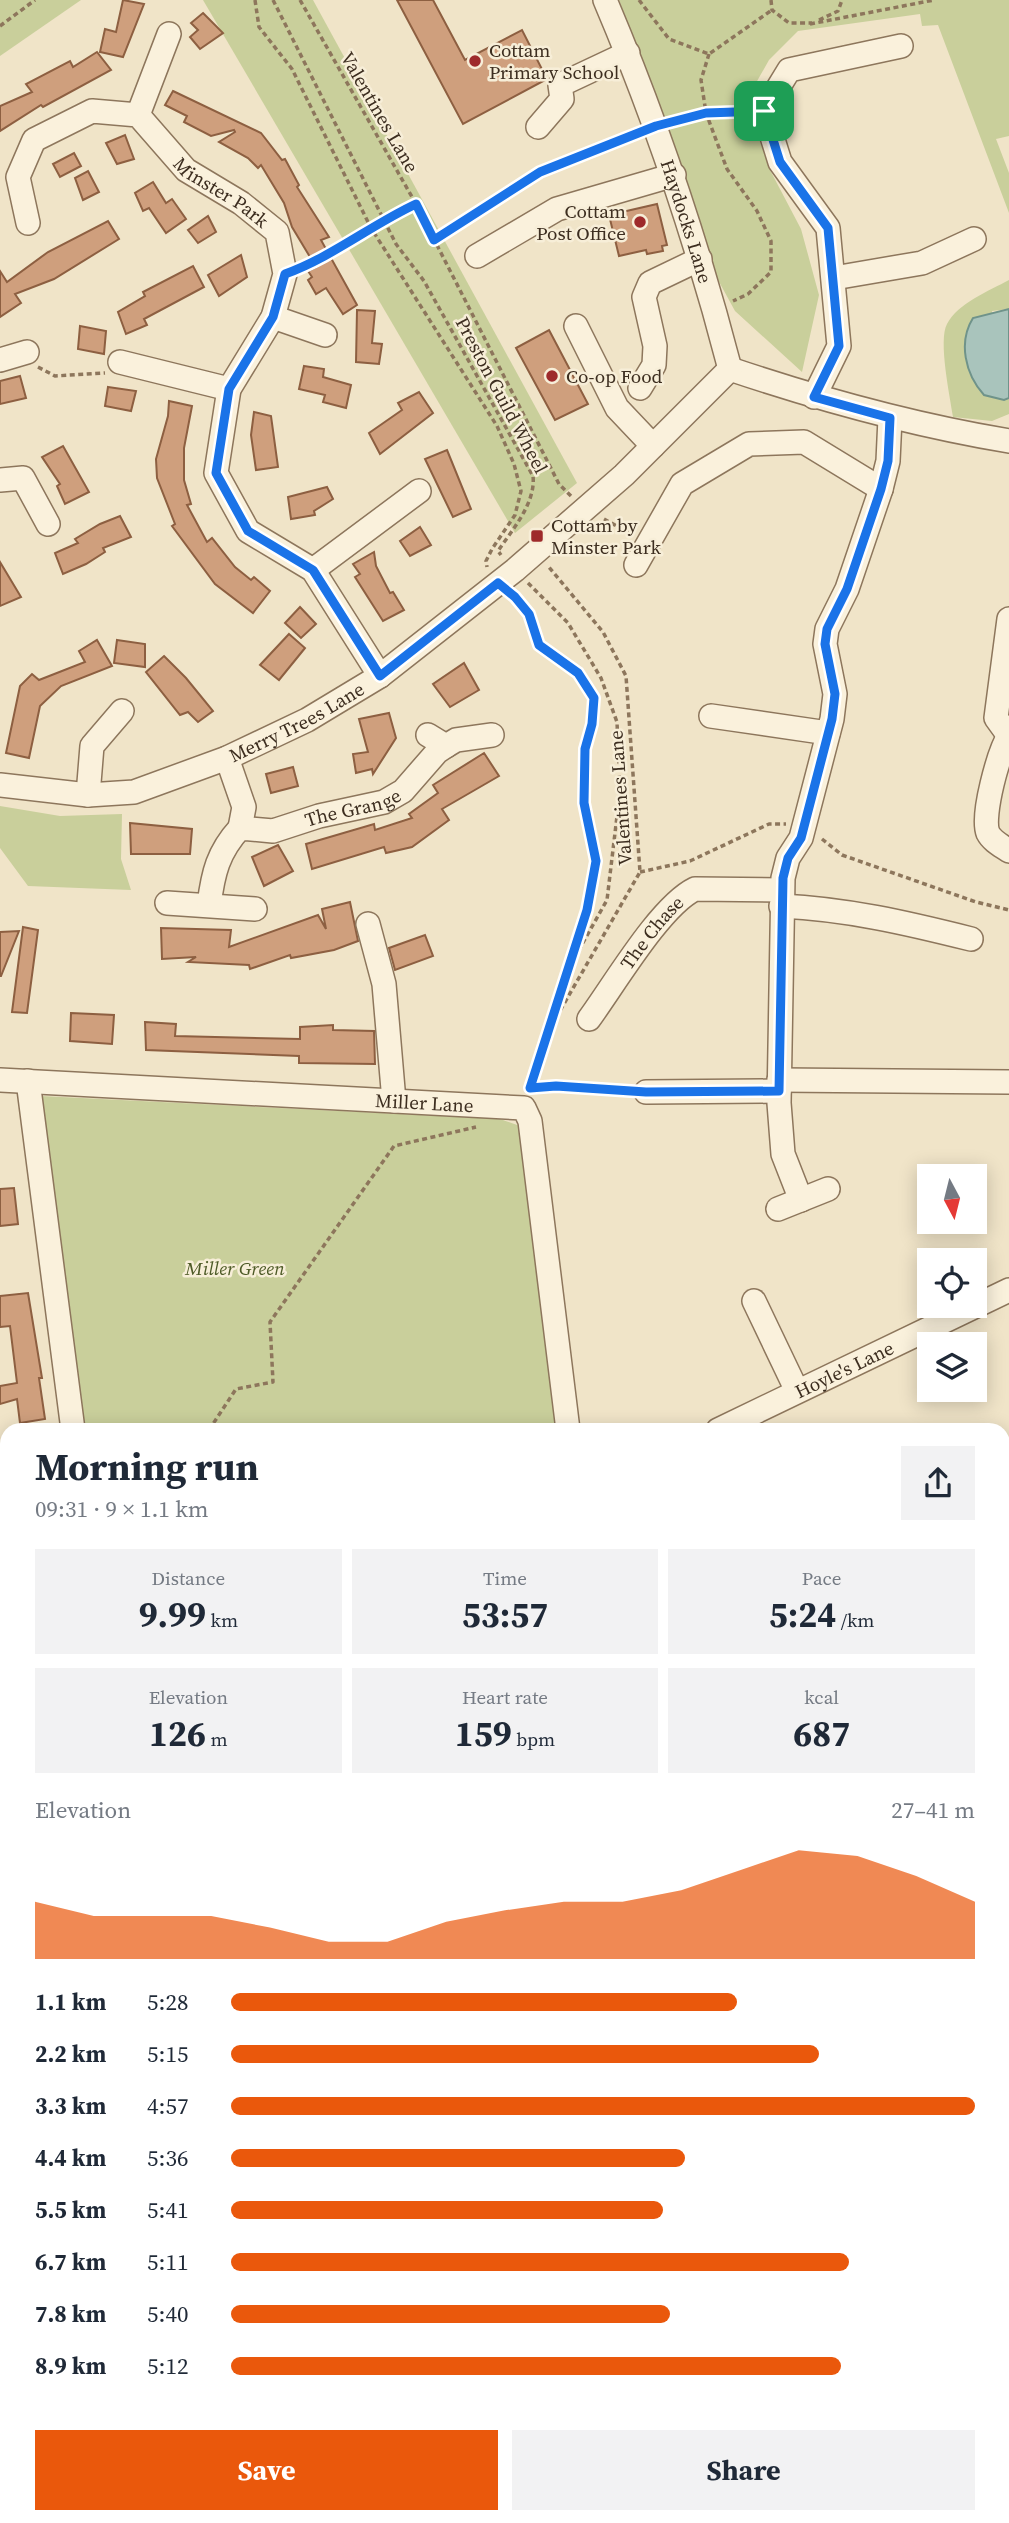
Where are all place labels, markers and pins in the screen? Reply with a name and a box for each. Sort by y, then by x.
place label: Cottam Primary School [489,37,620,85]
marker: Cottam Primary School [467,53,483,69]
pin [734,81,794,141]
place label: Cottam Post Office [536,198,626,246]
marker: Cottam Post Office [632,214,648,230]
place label: Co-op Food [566,363,663,389]
marker: Co-op Food [544,368,560,384]
place label: Cottam by Minster Park [551,512,661,560]
marker: Cottam by Minster Park [529,528,545,544]

